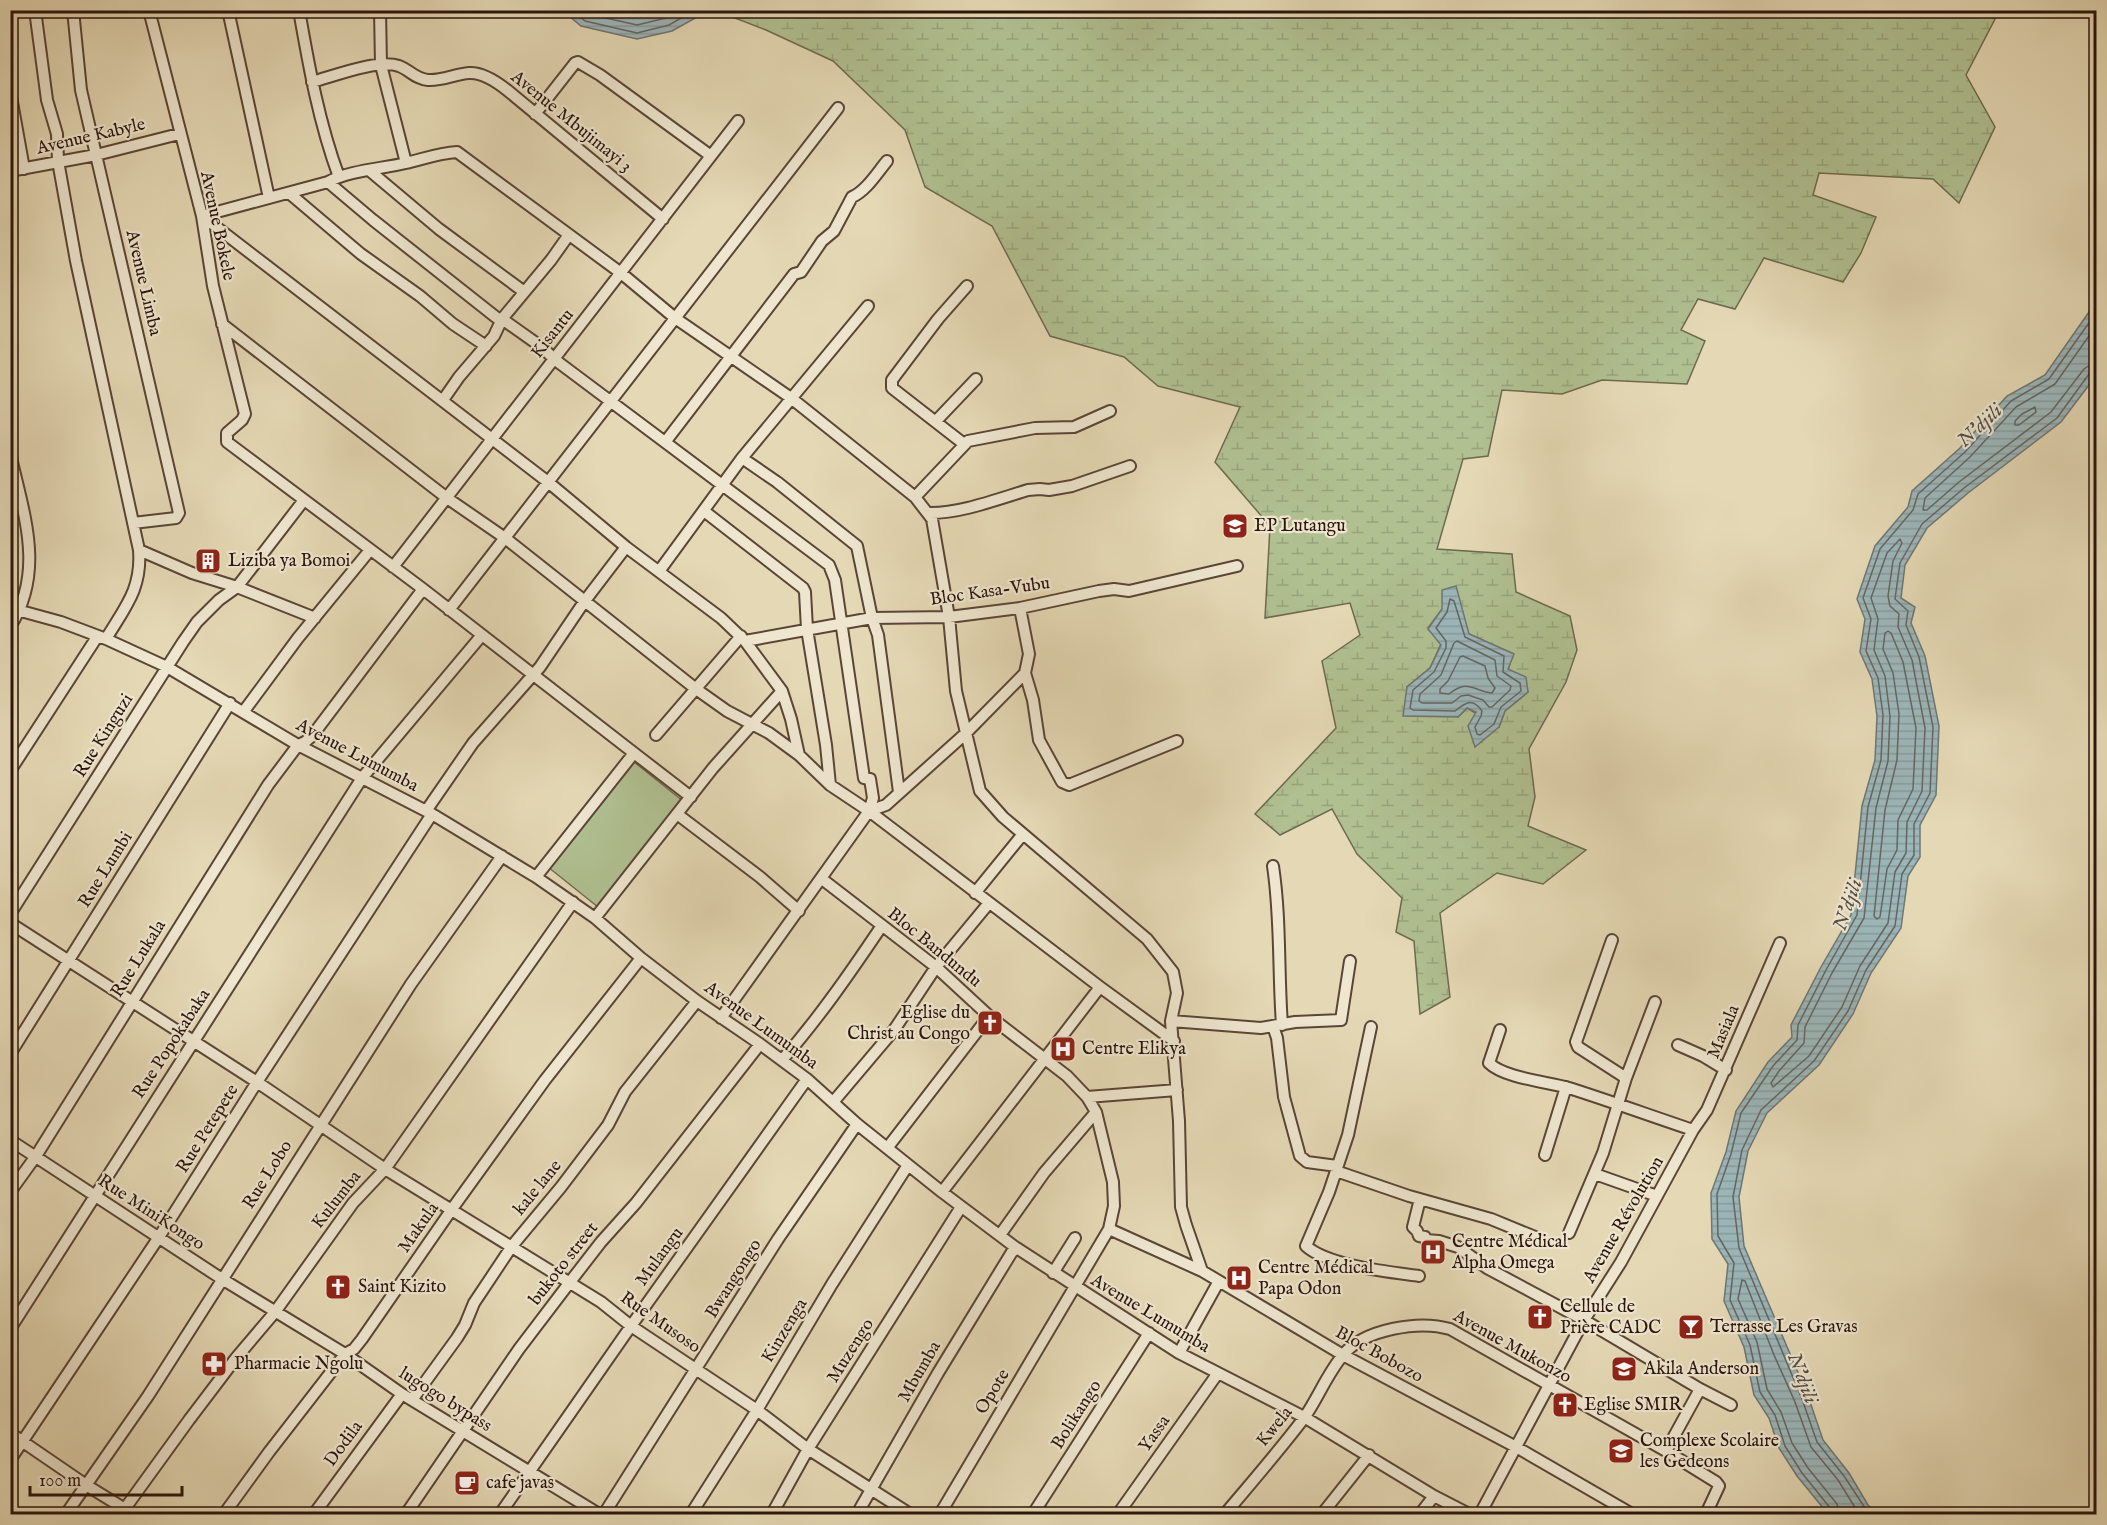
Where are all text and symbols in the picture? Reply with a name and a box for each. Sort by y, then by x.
street label: Avenue Mbujimayi 3 [505,65,636,178]
street label: Avenue Kabyle [33,113,148,161]
street label: Avenue Bokele [194,168,240,283]
street label: Avenue Limba [119,227,166,338]
street label: Kisantu [526,304,580,364]
water label: N'djili [1952,398,2009,453]
school or university icon: EP Lutangu [1220,511,1250,541]
place label: EP Lutangu [1254,515,1346,538]
building icon: Liziba ya Bomoi [193,546,223,576]
place label: Liziba ya Bomoi [228,550,351,573]
street label: Bloc Kasa-Vubu [929,572,1051,612]
street label: Rue Kinguzi [69,690,139,782]
street label: Avenue Lumumba [291,714,422,798]
street label: Rue Lumbi [74,828,138,912]
water label: N'djili [1828,875,1869,934]
street label: Bloc Bandundu [882,903,986,993]
street label: Rue Lukala [106,916,172,1002]
street label: Avenue Lumumba [699,976,823,1075]
street label: Rue Popokabaka [128,985,216,1103]
street label: Masiala [1702,1001,1746,1062]
place label: Eglise du Christ au Congo [847,1002,970,1046]
church icon: Eglise du Christ au Congo [975,1008,1005,1038]
hospital icon: Centre Elikya [1048,1034,1078,1064]
place label: Centre Elikya [1082,1038,1186,1061]
street label: Rue Petepete [172,1080,244,1178]
street label: Rue Lobo [238,1136,298,1214]
street label: Avenue Révolution [1578,1152,1670,1288]
street label: kale lane [509,1155,567,1221]
street label: Kulumba [307,1166,367,1234]
street label: Rue MiniKongo [93,1170,209,1256]
street label: Makula [393,1198,445,1258]
street label: bukoto street [524,1218,604,1310]
street label: Mulangu [631,1223,689,1291]
place label: Centre Médical Alpha Omega [1451,1231,1568,1275]
street label: Bwangongo [701,1235,768,1323]
hospital icon: Centre Médical Alpha Omega [1418,1237,1448,1267]
place label: Centre Médical Papa Odon [1258,1257,1374,1301]
hospital icon: Centre Médical Papa Odon [1224,1263,1254,1293]
street label: Avenue Lumumba [1085,1269,1214,1359]
church icon: Saint Kizito [323,1272,353,1302]
place label: Saint Kizito [358,1276,447,1299]
street label: Rue Musoso [615,1287,705,1359]
street label: Kinzenga [757,1294,813,1367]
place label: Cellule de Prière CADC [1560,1296,1661,1340]
church icon: Cellule de Prière CADC [1525,1302,1555,1332]
street label: Avenue Mukonzo [1448,1305,1575,1389]
bar icon: Terrasse Les Gravas [1676,1312,1706,1342]
street label: Muzengo [822,1314,880,1387]
place label: Terrasse Les Gravas [1710,1316,1858,1339]
street label: Bloc Bobozo [1331,1321,1427,1389]
street label: Mbumba [893,1337,947,1407]
pharmacy icon: Pharmacie Ngolu [199,1349,229,1379]
water label: N'djili [1781,1349,1824,1408]
place label: Pharmacie Ngolu [234,1353,363,1376]
school or university icon: Akila Anderson [1609,1354,1639,1384]
place label: Akila Anderson [1643,1358,1759,1381]
street label: lugogo bypass [394,1362,496,1438]
street label: Opote [971,1365,1015,1419]
street label: Bolikango [1047,1376,1107,1454]
church icon: Eglise SMIR [1550,1390,1580,1420]
place label: Eglise SMIR [1584,1394,1683,1417]
street label: Kwela [1252,1402,1298,1452]
street label: Yassa [1134,1411,1176,1457]
street label: Dodila [320,1416,369,1472]
place label: Complexe Scolaire les Gedeons [1640,1430,1779,1474]
school or university icon: Complexe Scolaire les Gedeons [1606,1436,1636,1466]
scale bar [30,1459,182,1497]
cafe icon: cafe javas [452,1468,482,1498]
text: 100 m [39,1470,81,1493]
place label: cafe javas [486,1472,554,1495]

